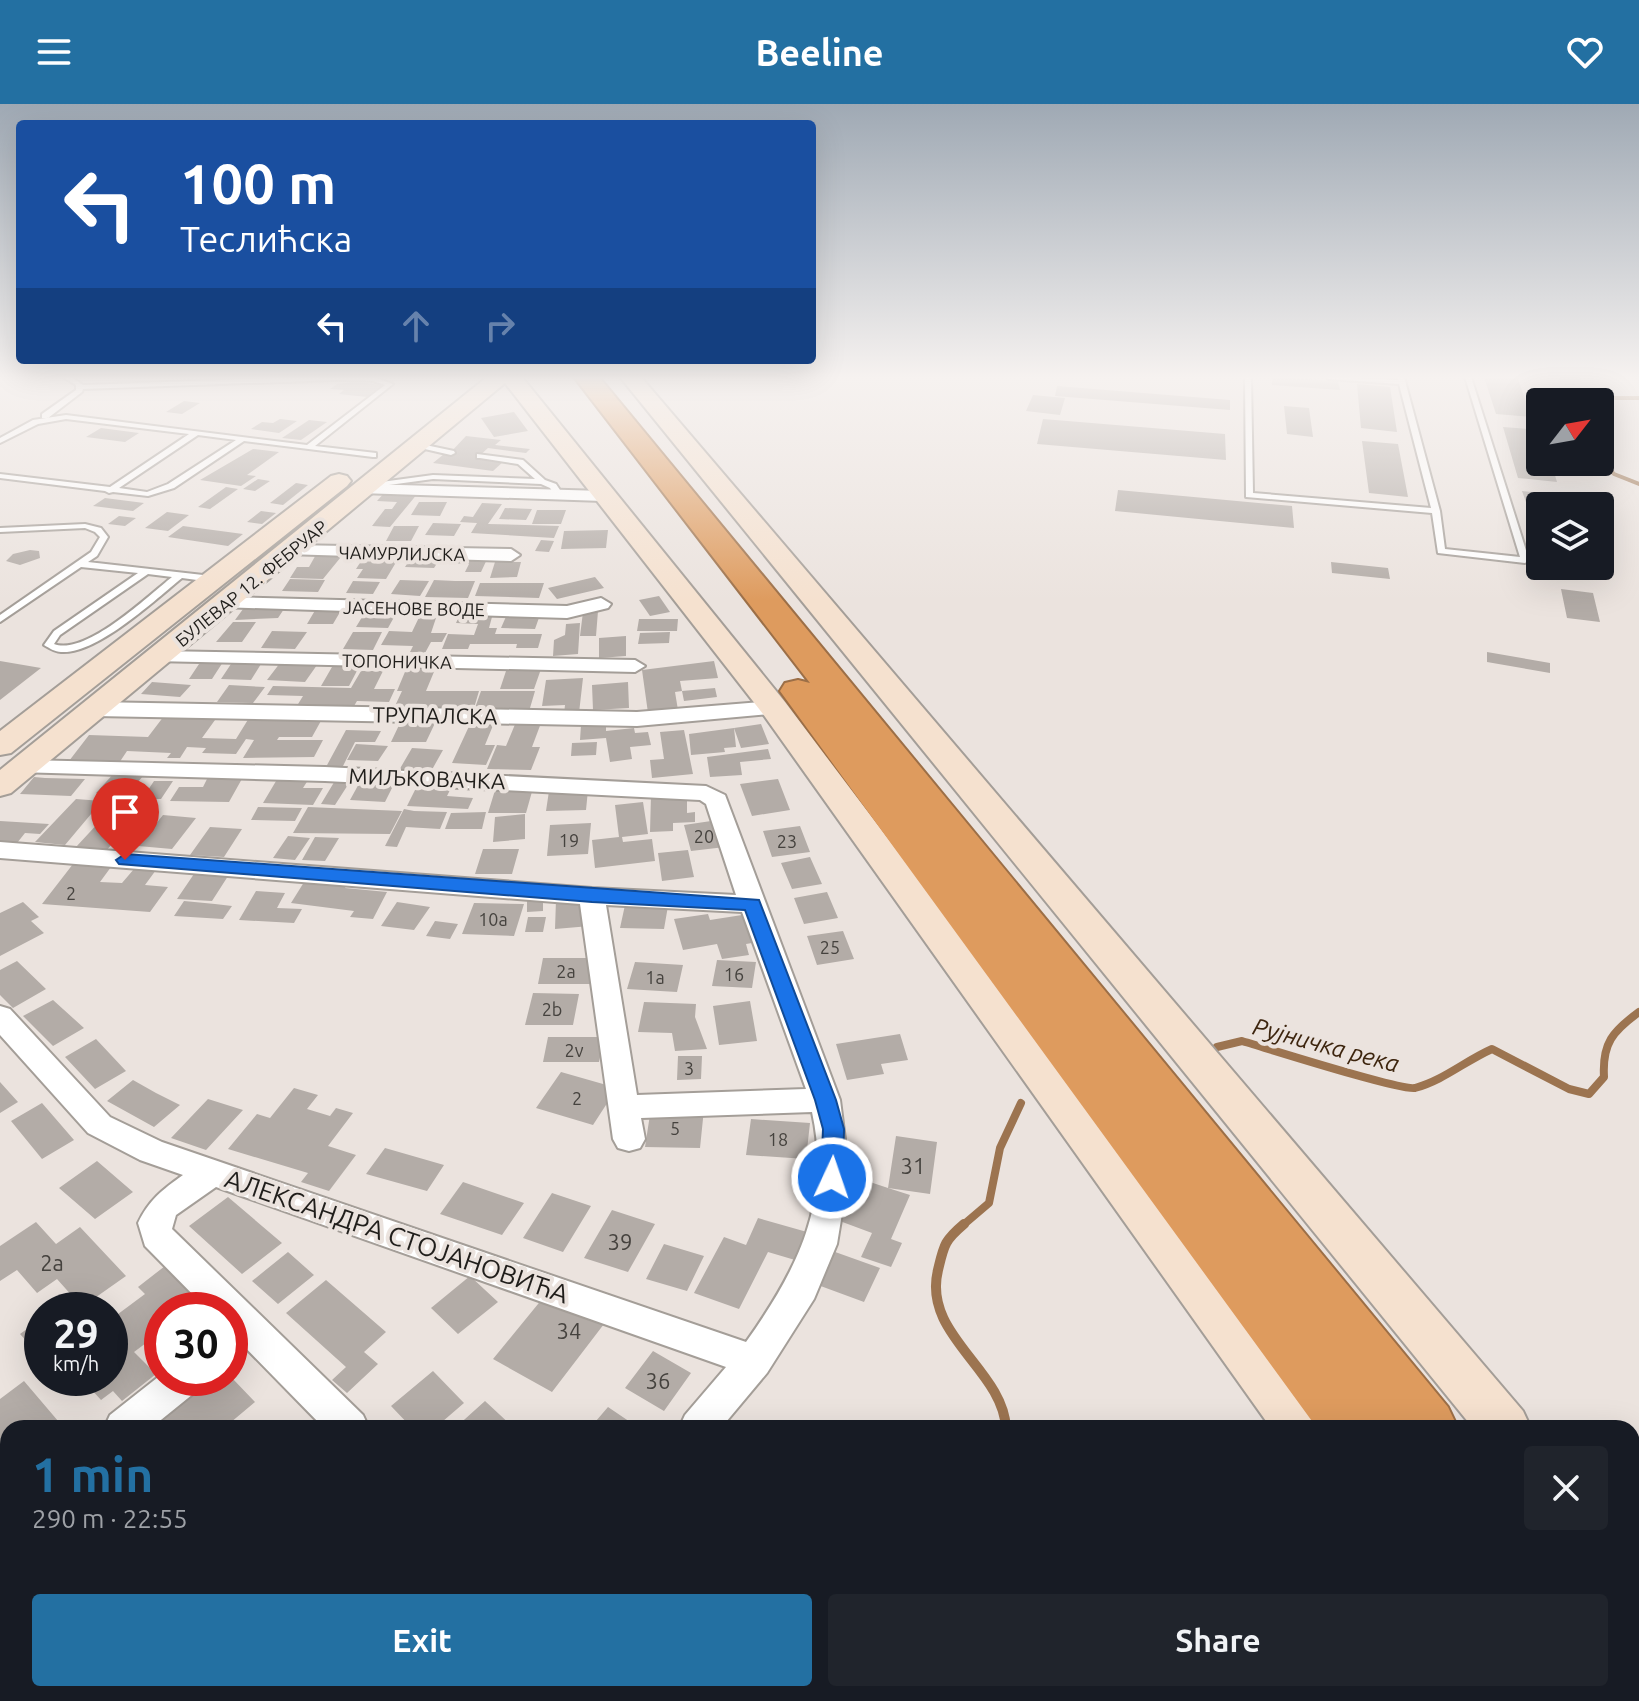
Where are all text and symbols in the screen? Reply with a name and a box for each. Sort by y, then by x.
icon: menu [32,30,76,74]
icon: heart [1563,30,1607,74]
text: Beeline [755,32,884,73]
icon: left [48,152,152,256]
text: 100 m [180,152,336,215]
text: Теслићска [180,218,352,259]
icon: left [310,304,354,348]
icon: ahead [394,304,438,348]
icon: right [478,304,522,348]
north arrow [1526,388,1614,476]
map controls [1526,388,1614,580]
button: layers [1526,492,1614,580]
street label: БУЛЕВАР 12. ФЕБРУАР [171,516,331,650]
street label: ЧАМУРЛИЈСКА [339,542,466,564]
street label: ЈАСЕНОВЕ ВОДЕ [343,597,485,619]
street label: ТОПОНИЧКА [342,650,452,672]
street label: ТРУПАЛСКА [372,701,498,729]
street label: МИЉКОВАЧКА [348,763,506,793]
pin [91,778,159,860]
icon: arrive [103,790,147,834]
house number: 20 [694,826,714,846]
house number: 19 [559,830,579,850]
house number: 23 [777,831,797,851]
house number: 2 [66,883,76,903]
house number: 10a [478,909,508,929]
house number: 25 [820,937,840,957]
house number: 2a [556,961,576,981]
house number: 16 [724,964,744,984]
house number: 1a [645,967,665,987]
house number: 2b [542,999,562,1019]
water label: Рујничка река [1250,1012,1402,1078]
house number: 2v [565,1040,584,1060]
house number: 3 [684,1058,694,1078]
house number: 2 [572,1088,582,1108]
house number: 5 [670,1118,680,1138]
house number: 18 [768,1129,788,1149]
position arrow [790,1136,874,1220]
house number: 31 [901,1153,925,1178]
street label: АЛЕКСАНДРА СТОЈАНОВИЋА [221,1163,573,1309]
house number: 39 [608,1229,632,1254]
house number: 2a [40,1250,64,1275]
speed limit sign: 30 [144,1292,248,1396]
text: 29 [53,1311,99,1356]
house number: 34 [557,1318,581,1343]
text: km/h [53,1352,99,1375]
house number: 36 [646,1368,670,1393]
button: close [1524,1446,1608,1530]
text: 1 min [32,1447,153,1501]
text: 290 m · 22:55 [32,1504,188,1533]
button: Exit [32,1594,812,1686]
button: Share [828,1594,1608,1686]

